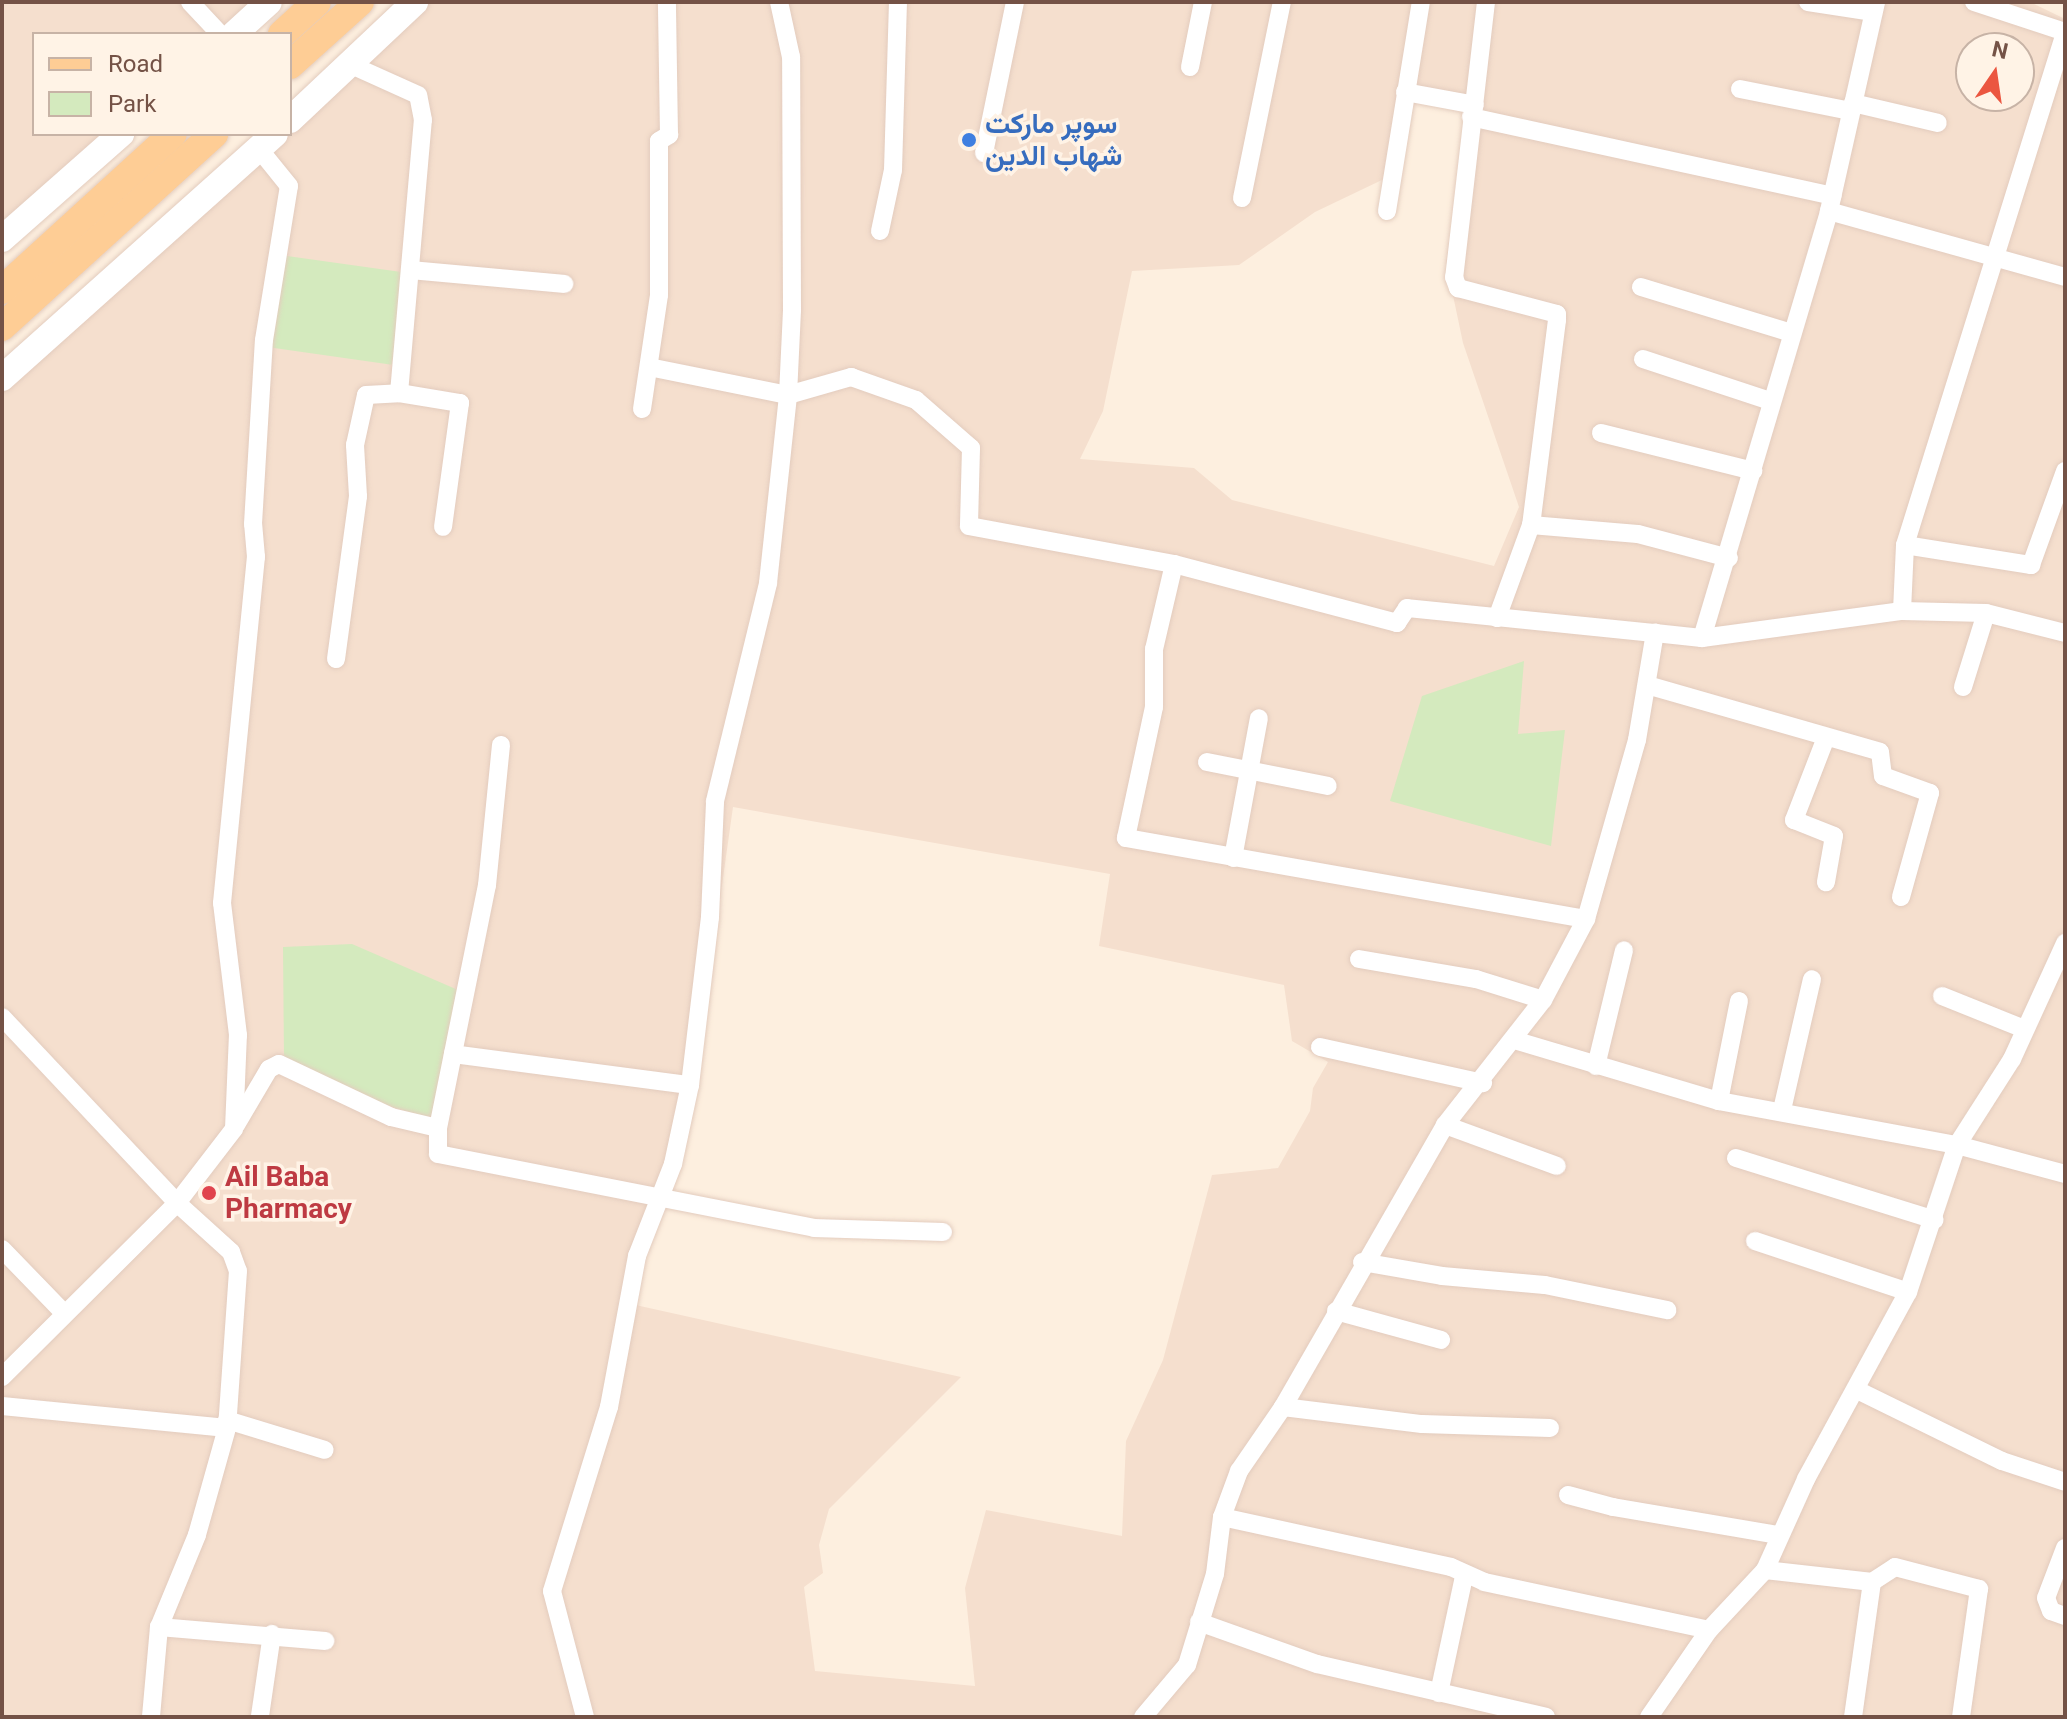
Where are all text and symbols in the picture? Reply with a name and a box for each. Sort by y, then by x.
legend [32,32,292,136]
north arrow [1955,32,2035,112]
text: N [1990,36,2010,64]
text: Road [108,50,163,78]
text: Park [108,90,156,118]
place label: سوپر مارکت شهاب الدین [985,107,1122,173]
marker: سوپر مارکت شهاب الدین [960,131,978,149]
place label: Ail Baba Pharmacy [225,1160,352,1226]
marker: Ail Baba Pharmacy [200,1184,218,1202]

